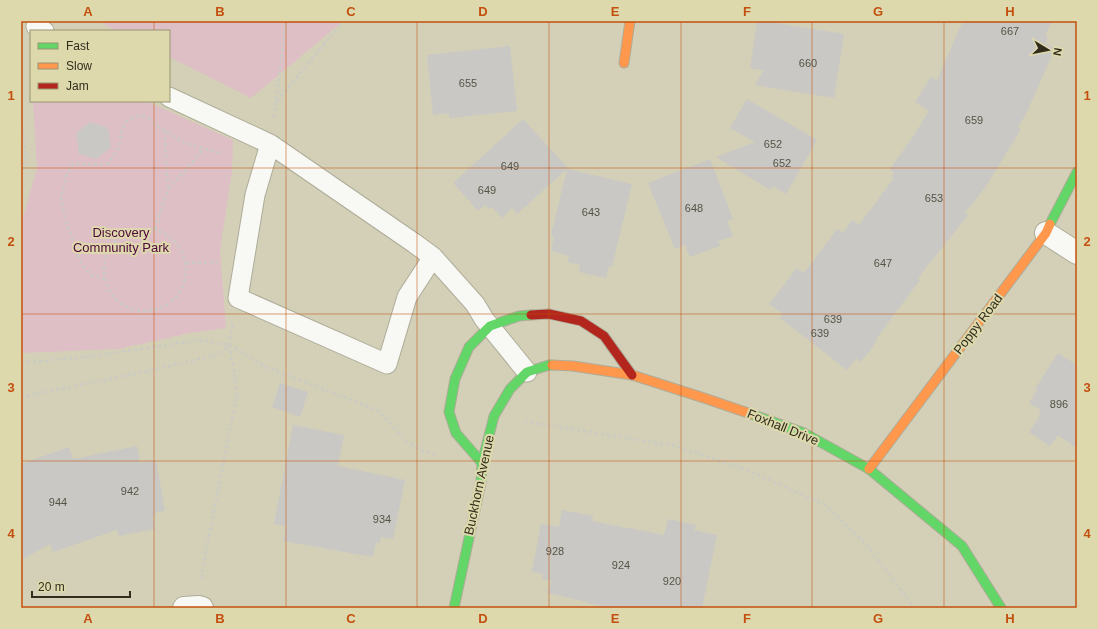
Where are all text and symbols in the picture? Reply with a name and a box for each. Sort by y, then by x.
text: A [83,4,93,19]
text: B [215,4,225,19]
text: C [346,4,356,19]
text: D [478,4,488,19]
text: E [611,4,620,19]
text: F [743,4,751,19]
text: G [873,4,883,19]
text: H [1005,4,1015,19]
house number: 667 [1001,25,1019,37]
legend [30,30,170,102]
north arrow [1028,30,1068,70]
text: Fast [66,39,90,53]
text: N [1051,47,1064,57]
house number: 660 [799,57,817,69]
text: Slow [66,59,92,73]
house number: 655 [459,77,477,89]
text: Jam [66,79,89,93]
text: 1 [7,88,15,103]
text: 1 [1083,88,1091,103]
house number: 659 [965,114,983,126]
house number: 652 [764,138,782,150]
house number: 652 [773,157,791,169]
house number: 649 [501,160,519,172]
house number: 649 [478,184,496,196]
house number: 653 [925,192,943,204]
house number: 648 [685,202,703,214]
house number: 643 [582,206,600,218]
park label: Discovery Community Park [73,225,170,255]
text: 2 [7,234,15,249]
text: 2 [1083,234,1091,249]
house number: 647 [874,257,892,269]
street label: Poppy Road [950,291,1006,357]
house number: 639 [824,313,842,325]
house number: 639 [811,327,829,339]
text: 3 [7,380,15,395]
text: 3 [1083,380,1091,395]
house number: 896 [1050,398,1068,410]
street label: Foxhall Drive [745,406,821,448]
street label: Buckhorn Avenue [461,434,497,536]
house number: 942 [121,485,139,497]
house number: 944 [49,496,67,508]
house number: 934 [373,513,391,525]
text: 4 [7,526,15,541]
text: 4 [1083,526,1091,541]
house number: 928 [546,545,564,557]
house number: 924 [612,559,630,571]
scale bar [32,573,130,599]
house number: 920 [663,575,681,587]
text: 20 m [38,580,65,594]
text: A [83,611,93,626]
text: B [215,611,225,626]
text: C [346,611,356,626]
text: D [478,611,488,626]
text: E [611,611,620,626]
text: F [743,611,751,626]
text: G [873,611,883,626]
text: H [1005,611,1015,626]

